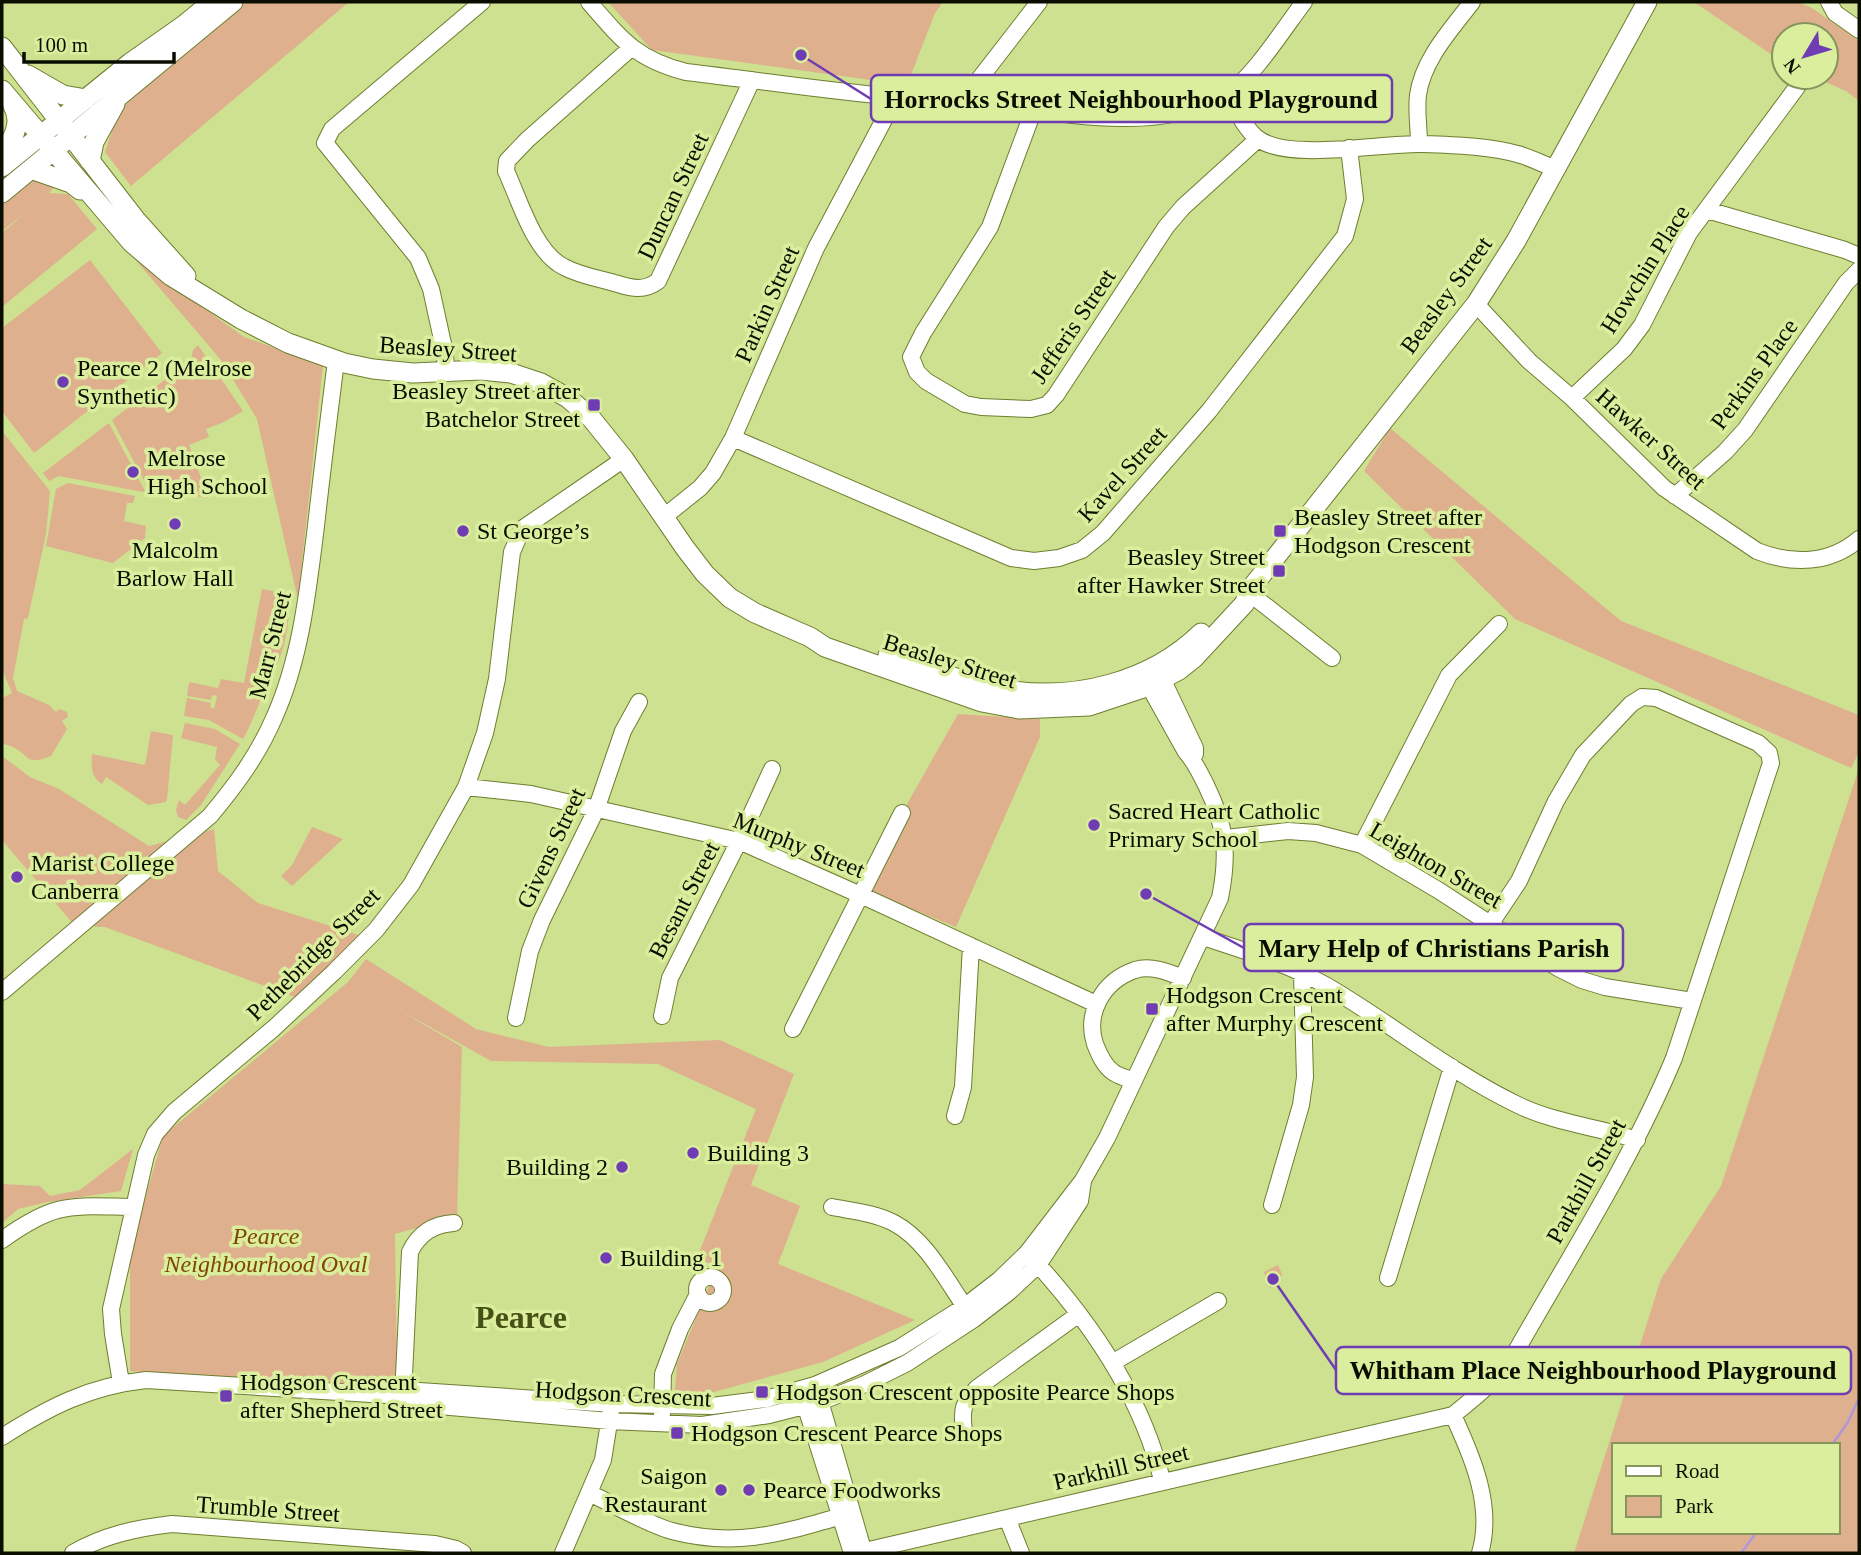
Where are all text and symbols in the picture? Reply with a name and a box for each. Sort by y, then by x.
scale bar [24,21,175,65]
north arrow [1770,21,1840,91]
text: 100 m [35,33,88,57]
text: N [1779,54,1804,78]
callout: Horrocks Street Neighbourhood Playground [871,75,1392,122]
text: Horrocks Street Neighbourhood Playground [884,85,1378,114]
street label: Duncan Street [632,128,714,263]
street label: Howchin Place [1595,200,1695,338]
street label: Beasley Street [1395,231,1497,358]
street label: Parkin Street [730,241,804,366]
street label: Jefferis Street [1025,264,1121,388]
street label: Perkins Place [1705,314,1803,434]
street label: Beasley Street [378,331,518,367]
place label: Pearce 2 (Melrose Synthetic) [77,355,252,409]
marker: Pearce 2 (Melrose Synthetic) [55,374,71,390]
place label: Beasley Street after Batchelor Street [392,378,580,432]
street label: Hawker Street [1591,383,1711,495]
marker: Beasley Street after Batchelor Street [586,397,602,413]
street label: Kavel Street [1072,421,1172,527]
place label: Melrose High School [147,445,268,499]
marker: Melrose High School [125,464,141,480]
place label: Beasley Street after Hodgson Crescent [1294,504,1482,558]
marker: Malcolm Barlow Hall [167,516,183,532]
place label: St George’s [477,518,589,544]
marker: St George’s [455,523,471,539]
marker: Beasley Street after Hodgson Crescent [1272,523,1288,539]
place label: Malcolm Barlow Hall [116,537,234,591]
place label: Beasley Street after Hawker Street [1077,544,1265,598]
marker: Beasley Street after Hawker Street [1271,563,1287,579]
street label: Marr Street [244,588,296,701]
street label: Beasley Street [880,628,1020,694]
street label: Givens Street [512,783,590,912]
place label: Sacred Heart Catholic Primary School [1108,798,1320,852]
street label: Murphy Street [730,807,869,883]
marker: Sacred Heart Catholic Primary School [1086,817,1102,833]
street label: Leighton Street [1365,817,1507,914]
street label: Besant Street [644,837,725,963]
place label: Marist College Canberra [31,850,174,904]
marker: Marist College Canberra [9,869,25,885]
street label: Pethebridge Street [241,882,385,1026]
callout: Mary Help of Christians Parish [1244,924,1623,971]
text: Mary Help of Christians Parish [1259,934,1610,963]
place label: Hodgson Crescent after Murphy Crescent [1166,982,1384,1036]
marker: Hodgson Crescent after Murphy Crescent [1144,1001,1160,1017]
street label: Parkhill Street [1541,1114,1631,1248]
place label: Building 3 [707,1140,809,1166]
marker: Building 3 [685,1145,701,1161]
place label: Building 2 [506,1154,608,1180]
marker: Building 2 [614,1159,630,1175]
park label: Pearce Neighbourhood Oval [164,1223,368,1277]
place label: Building 1 [620,1245,722,1271]
marker: Building 1 [598,1250,614,1266]
district label: Pearce [475,1299,567,1335]
callout: Whitham Place Neighbourhood Playground [1336,1347,1851,1394]
text: Whitham Place Neighbourhood Playground [1349,1356,1837,1385]
place label: Hodgson Crescent after Shepherd Street [240,1369,443,1423]
street label: Hodgson Crescent [534,1376,712,1412]
place label: Hodgson Crescent opposite Pearce Shops [776,1379,1175,1405]
marker: Hodgson Crescent opposite Pearce Shops [754,1384,770,1400]
marker: Hodgson Crescent after Shepherd Street [218,1388,234,1404]
place label: Hodgson Crescent Pearce Shops [691,1420,1002,1446]
marker: Hodgson Crescent Pearce Shops [669,1425,685,1441]
street label: Parkhill Street [1051,1439,1191,1495]
legend [1612,1443,1840,1534]
text: Road [1675,1459,1720,1483]
place label: Saigon Restaurant [604,1463,707,1517]
place label: Pearce Foodworks [763,1477,941,1503]
marker: Saigon Restaurant [713,1482,729,1498]
marker: Pearce Foodworks [741,1482,757,1498]
street label: Trumble Street [195,1491,341,1527]
text: Park [1675,1494,1714,1518]

